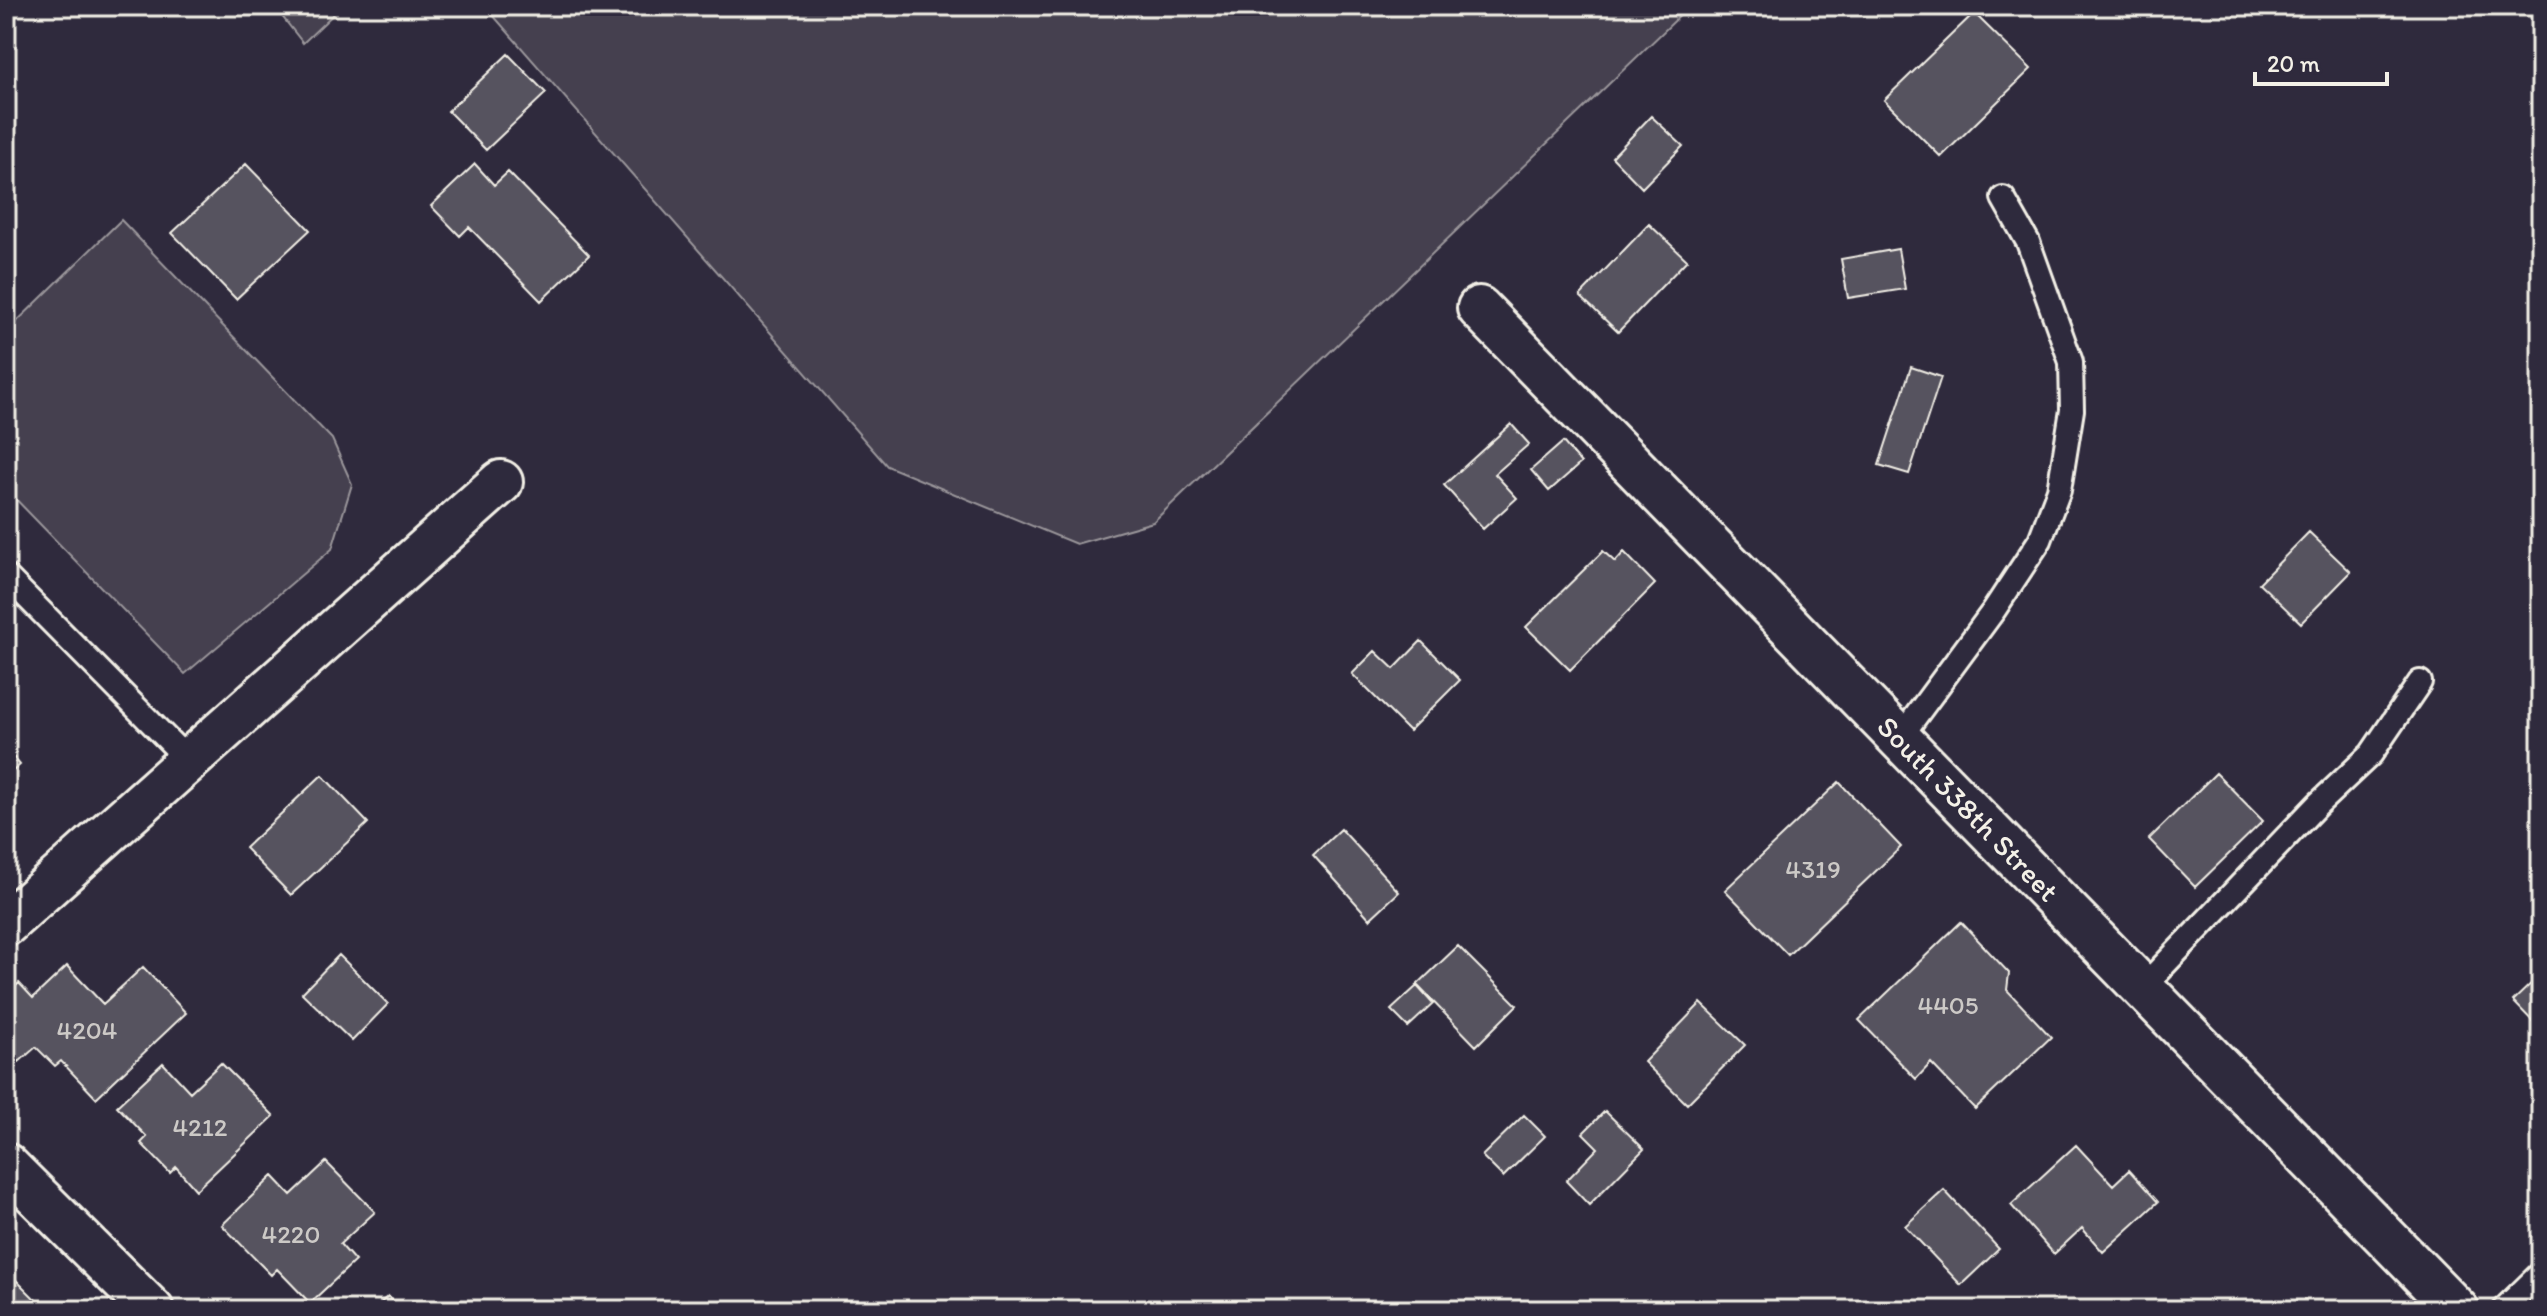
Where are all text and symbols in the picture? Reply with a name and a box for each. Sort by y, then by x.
scale bar [2255,36,2387,86]
text: 20 m [2267,49,2320,78]
street label: South 338th Street [1869,708,2067,909]
house number: 4319 [1785,853,1841,885]
house number: 4405 [1918,989,1978,1021]
house number: 4204 [57,1014,118,1046]
house number: 4212 [172,1111,228,1143]
house number: 4220 [262,1218,321,1250]

